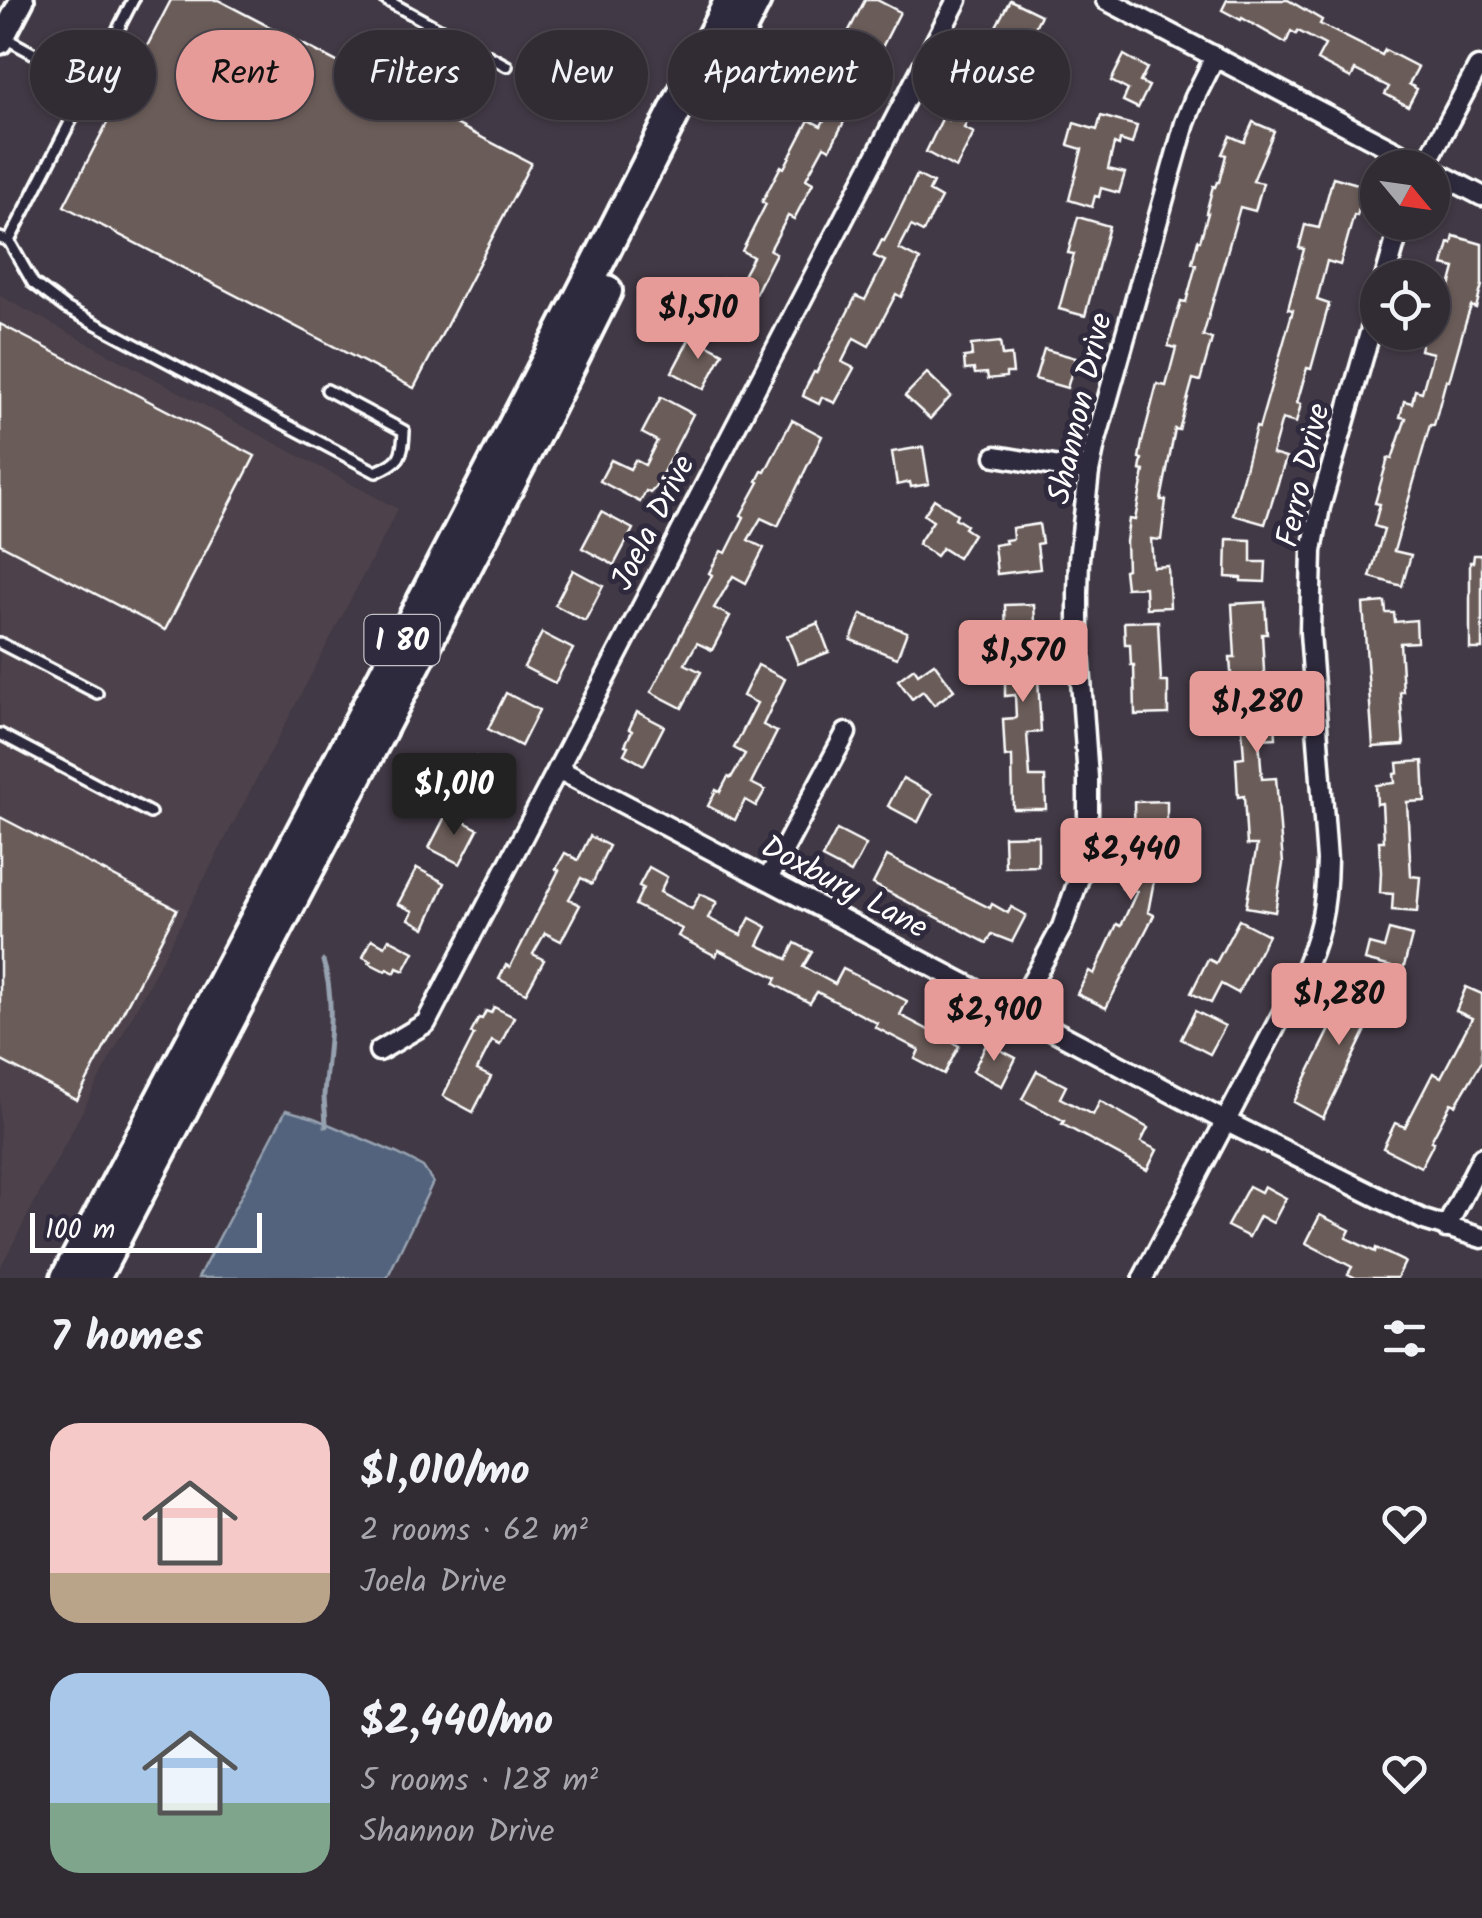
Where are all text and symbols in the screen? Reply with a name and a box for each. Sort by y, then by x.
chip: Buy [30,30,156,120]
chip: Rent [176,30,314,120]
chip: Filters [334,30,495,120]
chip: New [515,30,648,120]
chip: Apartment [668,30,893,120]
chip: House [913,30,1070,120]
north arrow [1360,150,1450,240]
map controls [1360,150,1450,350]
button: locate [1360,260,1450,350]
pin: $1,510 [617,277,779,362]
text: $1,510 [658,284,738,335]
street label: Shannon Drive [1035,308,1128,509]
street label: Ferro Drive [1263,398,1346,553]
street label: Joela Drive [598,446,710,600]
road number: I 80 [364,615,440,665]
pin: $1,570 [942,620,1104,705]
text: $1,570 [981,627,1065,678]
pin: $1,280 [1176,671,1338,756]
text: $1,280 [1212,678,1302,729]
pin: $1,010 [373,753,535,838]
text: $1,010 [414,760,494,811]
pin: $2,440 [1050,818,1212,903]
street label: Doxbury Lane [751,823,937,954]
text: $2,440 [1082,825,1180,876]
pin: $1,280 [1258,963,1420,1048]
text: $1,280 [1294,970,1384,1021]
pin: $2,900 [913,979,1075,1064]
text: $2,900 [946,986,1042,1037]
scale bar [30,1208,262,1252]
text: 100 m [45,1208,115,1253]
text: 7 homes [50,1305,203,1372]
icon: filters [1377,1311,1432,1366]
text: $1,010/mo [360,1439,530,1506]
icon: home [130,1463,250,1583]
icon: heart [1377,1496,1432,1551]
text: 2 rooms · 62 m² [360,1506,588,1557]
text: Joela Drive [360,1557,506,1608]
text: $2,440/mo [360,1689,553,1756]
icon: home [130,1713,250,1833]
icon: heart [1377,1746,1432,1801]
text: 5 rooms · 128 m² [360,1756,598,1807]
text: Shannon Drive [360,1807,554,1858]

